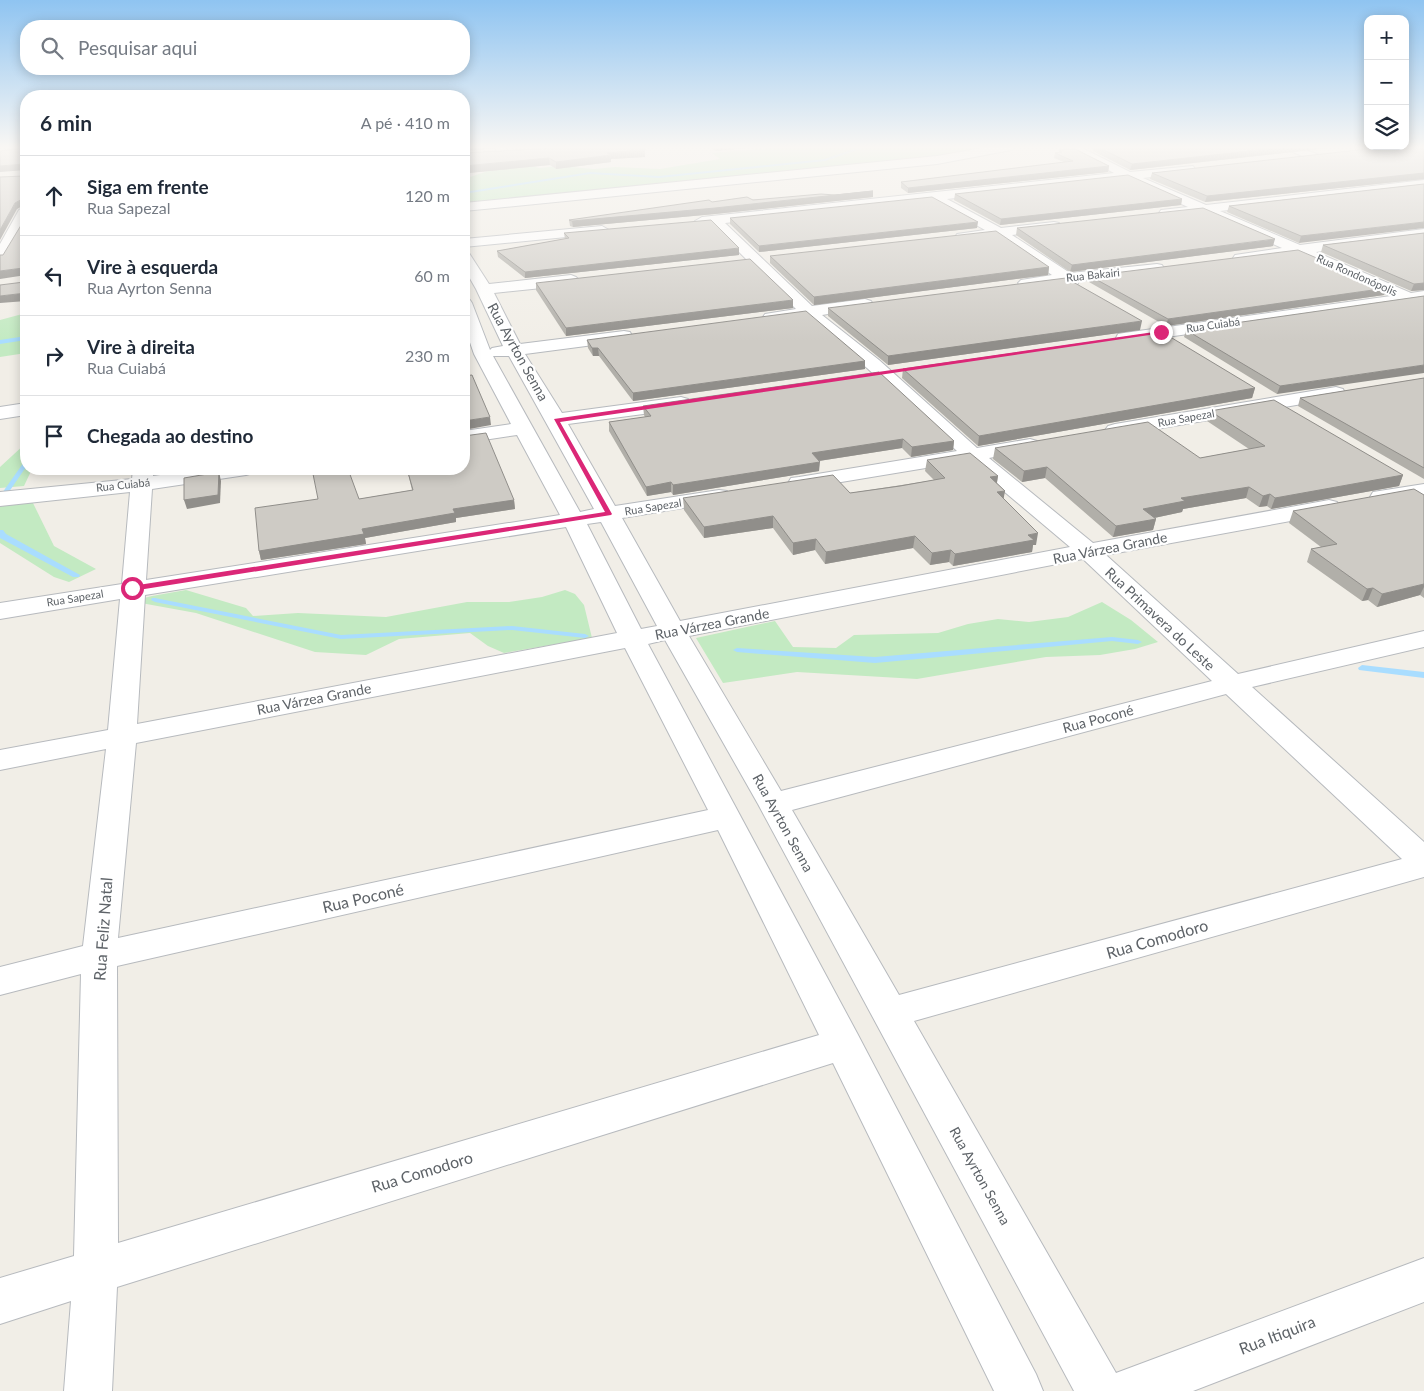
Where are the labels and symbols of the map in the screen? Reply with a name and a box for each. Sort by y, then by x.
street label: Rua Rondonópolis [1315,251,1400,298]
street label: Rua Bakairi [1065,265,1121,284]
street label: Rua Ayrton Senna [484,300,552,404]
street label: Rua Cuiabá [1185,314,1241,335]
route end [1150,321,1173,344]
street label: Rua Sapezal [1156,406,1215,429]
street label: Rua Cuiabá [95,475,151,494]
street label: Rua Sapezal [624,496,682,517]
street label: Rua Várzea Grande [1051,528,1168,567]
street label: Rua Primavera do Leste [1102,563,1219,674]
route start [121,577,144,600]
street label: Rua Sapezal [46,587,104,608]
street label: Rua Várzea Grande [653,604,770,643]
street label: Rua Várzea Grande [255,679,372,718]
street label: Rua Poconé [1061,701,1135,736]
street label: Rua Ayrton Senna [749,771,817,875]
street label: Rua Feliz Natal [89,877,116,981]
street label: Rua Poconé [320,879,405,916]
street label: Rua Comodoro [1104,915,1210,962]
street label: Rua Ayrton Senna [946,1124,1014,1228]
street label: Rua Comodoro [369,1147,475,1196]
street label: Rua Itiquira [1236,1311,1318,1358]

